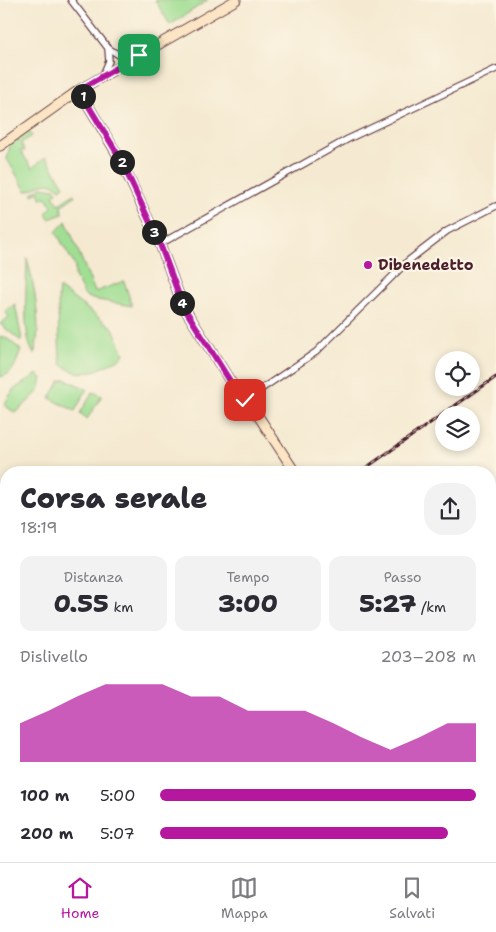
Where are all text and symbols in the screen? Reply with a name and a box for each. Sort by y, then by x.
pin [118,34,160,76]
icon: arrive [125,41,153,69]
pin: 1 [70,84,96,108]
text: 1 [80,87,87,105]
pin: 2 [110,150,134,174]
text: 2 [118,153,127,171]
pin: 3 [142,220,166,244]
text: 3 [150,223,159,241]
place label: Dibenedetto [378,255,474,275]
marker: Dibenedetto [362,259,374,271]
pin: 4 [170,290,194,316]
text: 4 [178,294,187,312]
map controls [435,351,480,451]
button: locate [435,351,480,396]
pin [224,379,266,421]
icon: check [231,386,259,414]
button: layers [435,406,480,451]
text: Corsa serale [20,479,207,517]
button: share [424,483,476,535]
text: 18:19 [20,517,58,538]
text: Distanza [64,568,123,586]
text: Tempo [226,568,270,586]
text: Passo [384,568,422,586]
text: 0.55 [53,586,109,620]
text: 3:00 [218,586,278,620]
text: 5:27 [359,586,416,620]
text: km [109,598,133,616]
text: /km [416,598,446,616]
text: Dislivello [20,646,88,667]
text: 203–208 m [380,646,476,667]
text: 100 m [20,785,69,806]
text: 5:00 [100,785,135,806]
text: 200 m [20,823,73,844]
text: 5:07 [100,823,135,844]
tab: Home [61,874,99,922]
tab: Mappa [221,874,268,922]
tab: Salvati [389,874,435,922]

